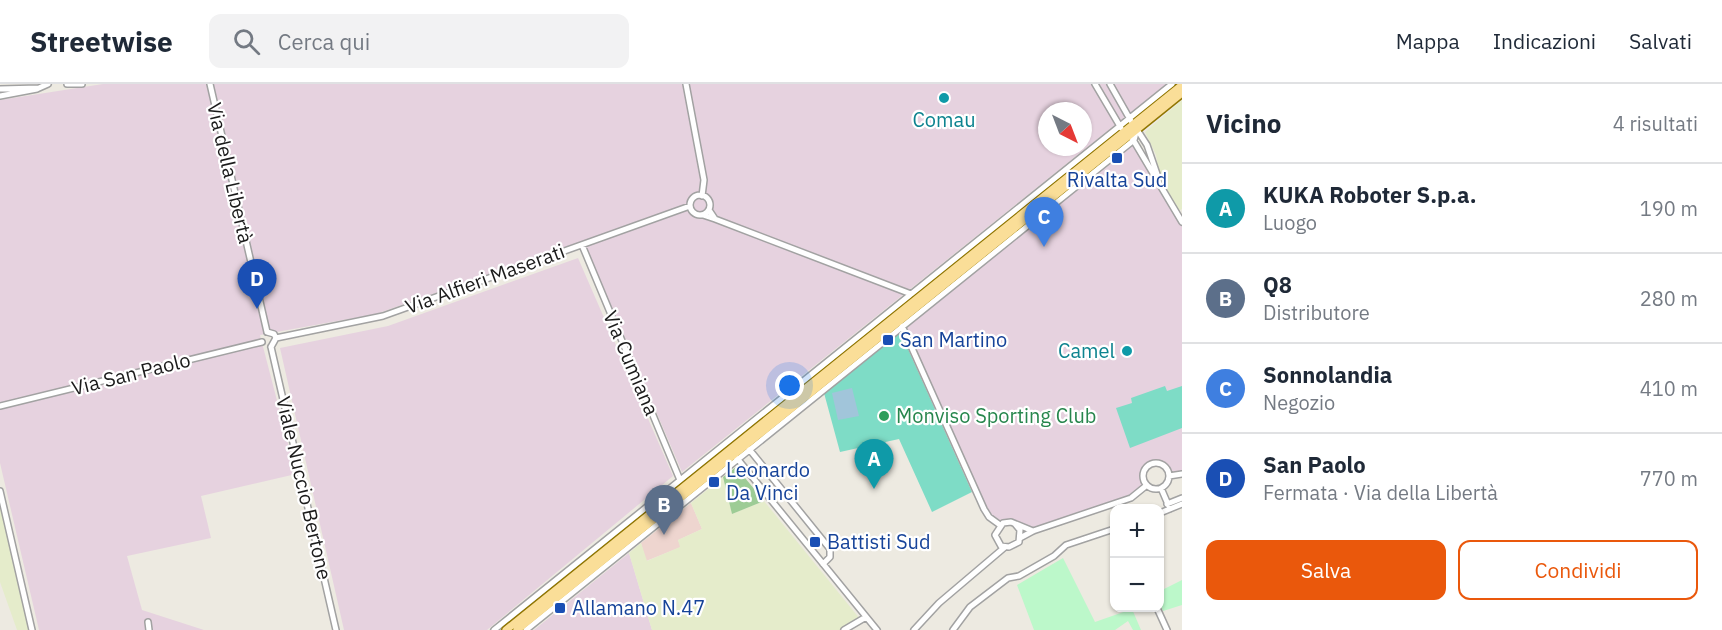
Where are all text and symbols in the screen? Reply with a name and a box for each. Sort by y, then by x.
search box [209,14,629,68]
text: Streetwise [30,23,173,60]
icon: search [230,25,263,58]
text: Cerca qui [278,27,370,56]
text: Mappa [1396,27,1460,55]
text: Indicazioni [1493,27,1596,55]
text: Salvati [1629,27,1692,55]
marker: Comau [937,91,951,105]
street label: Via della Libertà [201,100,260,246]
north arrow [1038,102,1092,156]
place label: Comau [912,106,976,133]
text: Vicino [1206,106,1281,140]
text: 4 risultati [1613,110,1698,137]
marker: Rivalta Sud [1110,151,1124,165]
place label: Rivalta Sud [1067,166,1167,193]
text: KUKA Roboter S.p.a. [1263,180,1477,209]
text: A [1219,195,1232,222]
text: 190 m [1640,195,1698,222]
pin: C [1024,198,1064,247]
text: Luogo [1263,209,1317,236]
street label: Via Alfieri Maserati [401,237,568,320]
pin: D [238,260,276,309]
text: Q8 [1263,270,1292,299]
text: B [1219,285,1232,312]
text: 280 m [1640,285,1698,312]
text: Distributore [1263,299,1370,326]
street label: Via Cumiana [597,306,666,420]
place label: San Martino [900,326,1007,353]
marker: San Martino [881,333,895,347]
place label: Camel [1058,337,1115,364]
marker: Camel [1120,344,1134,358]
street label: Via San Paolo [69,346,193,401]
text: Sonnolandia [1263,360,1392,389]
your location [775,371,804,400]
text: C [1219,375,1232,402]
text: 410 m [1640,375,1698,402]
text: Negozio [1263,389,1335,416]
street label: Viale Nuccio Bertone [270,394,339,582]
place label: Monviso Sporting Club [896,402,1096,429]
marker: Monviso Sporting Club [877,409,891,423]
pin: A [854,440,894,489]
text: San Paolo [1263,450,1366,479]
place label: Leonardo Da Vinci [726,456,810,506]
text: D [1219,465,1232,492]
text: 770 m [1640,465,1698,492]
marker: Leonardo Da Vinci [707,475,721,489]
text: Fermata · Via della Libertà [1263,479,1498,506]
pin: B [644,486,684,535]
map controls [1110,504,1164,612]
button: + [1110,504,1164,558]
place label: Battisti Sud [827,528,931,555]
marker: Battisti Sud [808,535,822,549]
button: Salva [1206,540,1446,600]
button: Condividi [1458,540,1698,600]
button: − [1110,558,1164,612]
place label: Allamano N.47 [572,594,705,621]
marker: Allamano N.47 [553,601,567,615]

